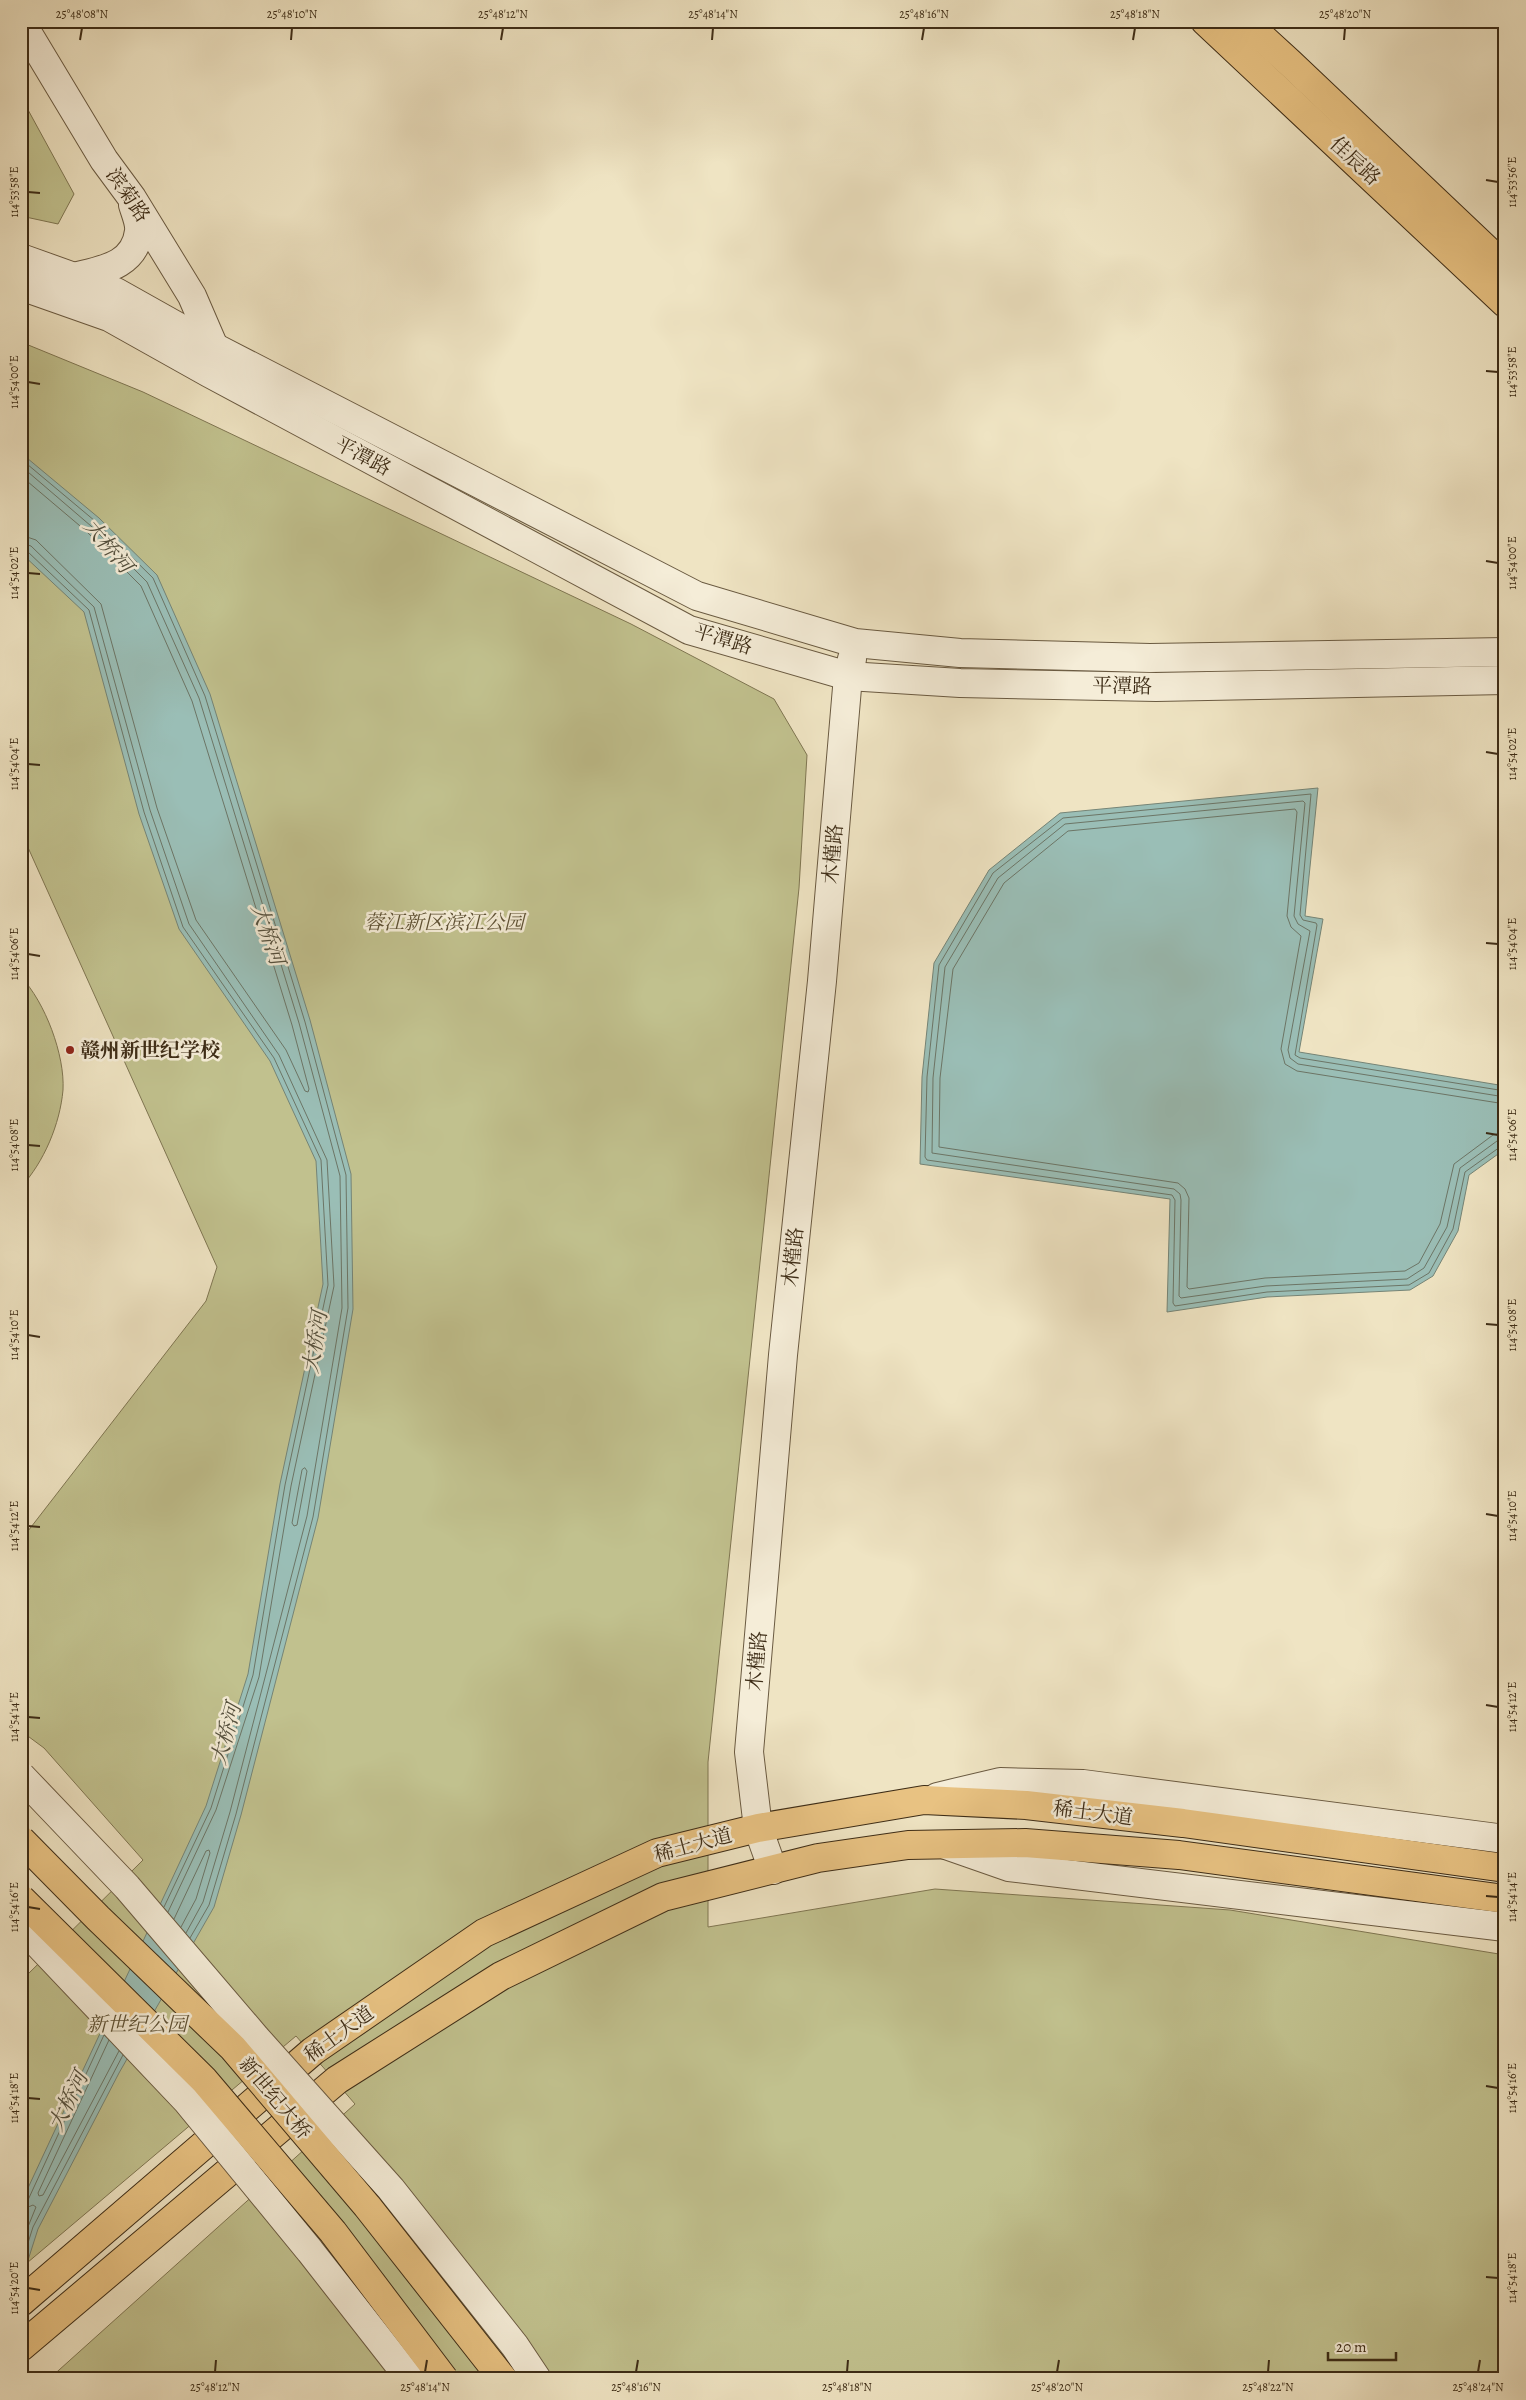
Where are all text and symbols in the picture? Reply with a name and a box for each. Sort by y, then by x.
text: 25°48'08"N [56,6,109,22]
text: 25°48'10"N [267,6,318,22]
text: 25°48'12"N [478,6,528,22]
text: 25°48'14"N [688,6,738,22]
text: 25°48'16"N [899,6,949,22]
text: 25°48'18"N [1110,6,1160,22]
text: 25°48'20"N [1319,6,1371,22]
street label: 佳辰路 [1324,131,1386,191]
text: 114°53'56"E [1504,157,1520,207]
street label: 滨菊路 [100,163,156,227]
text: 114°53'58"E [6,166,22,218]
text: 114°53'58"E [1504,346,1520,398]
text: 114°54'00"E [6,355,22,409]
street label: 平潭路 [330,430,396,482]
water label: 大桥河 [77,513,142,582]
text: 114°54'00"E [1504,536,1520,590]
text: 114°54'02"E [6,547,22,599]
street label: 平潭路 [690,617,756,661]
street label: 平潭路 [1092,672,1152,700]
text: 114°54'02"E [1504,728,1520,780]
text: 114°54'04"E [6,738,22,790]
street label: 木槿路 [817,823,849,885]
water label: 大桥河 [245,900,293,972]
park label: 蓉江新区滨江公园 [364,909,527,936]
text: 114°54'04"E [1504,918,1520,970]
text: 114°54'06"E [6,928,22,980]
place label: 赣州新世纪学校 [80,1037,220,1064]
marker: 赣州新世纪学校 [64,1044,76,1056]
text: 114°54'06"E [1504,1109,1520,1161]
text: 114°54'08"E [6,1119,22,1171]
street label: 木槿路 [776,1226,810,1288]
text: 114°54'08"E [1504,1299,1520,1351]
water label: 大桥河 [296,1305,334,1375]
text: 114°54'10"E [6,1309,22,1361]
text: 114°54'10"E [1504,1490,1520,1542]
text: 114°54'12"E [6,1501,22,1551]
street label: 木槿路 [741,1630,773,1692]
text: 114°54'12"E [1504,1682,1520,1732]
text: 114°54'14"E [6,1692,22,1742]
water label: 大桥河 [204,1696,249,1768]
street label: 稀土大道 [1052,1795,1134,1831]
street label: 稀土大道 [651,1822,735,1868]
text: 114°54'14"E [1504,1872,1520,1922]
text: 114°54'16"E [6,1882,22,1932]
street label: 稀土大道 [299,2000,379,2068]
park label: 新世纪公园 [87,2011,190,2038]
street label: 新世纪大桥 [233,2051,317,2145]
water label: 大桥河 [42,2063,96,2135]
text: 114°54'16"E [1504,2063,1520,2113]
text: 114°54'18"E [6,2073,22,2123]
text: 114°54'18"E [1504,2253,1520,2303]
text: 114°54'20"E [6,2262,22,2314]
scale bar [1328,2330,1396,2362]
text: 20 m [1336,2337,1367,2357]
text: 25°48'12"N [190,2379,240,2395]
text: 25°48'14"N [400,2379,450,2395]
text: 25°48'16"N [611,2379,661,2395]
text: 25°48'18"N [822,2379,872,2395]
text: 25°48'20"N [1031,2379,1083,2395]
text: 25°48'22"N [1242,2379,1294,2395]
text: 25°48'24"N [1452,2379,1504,2395]

